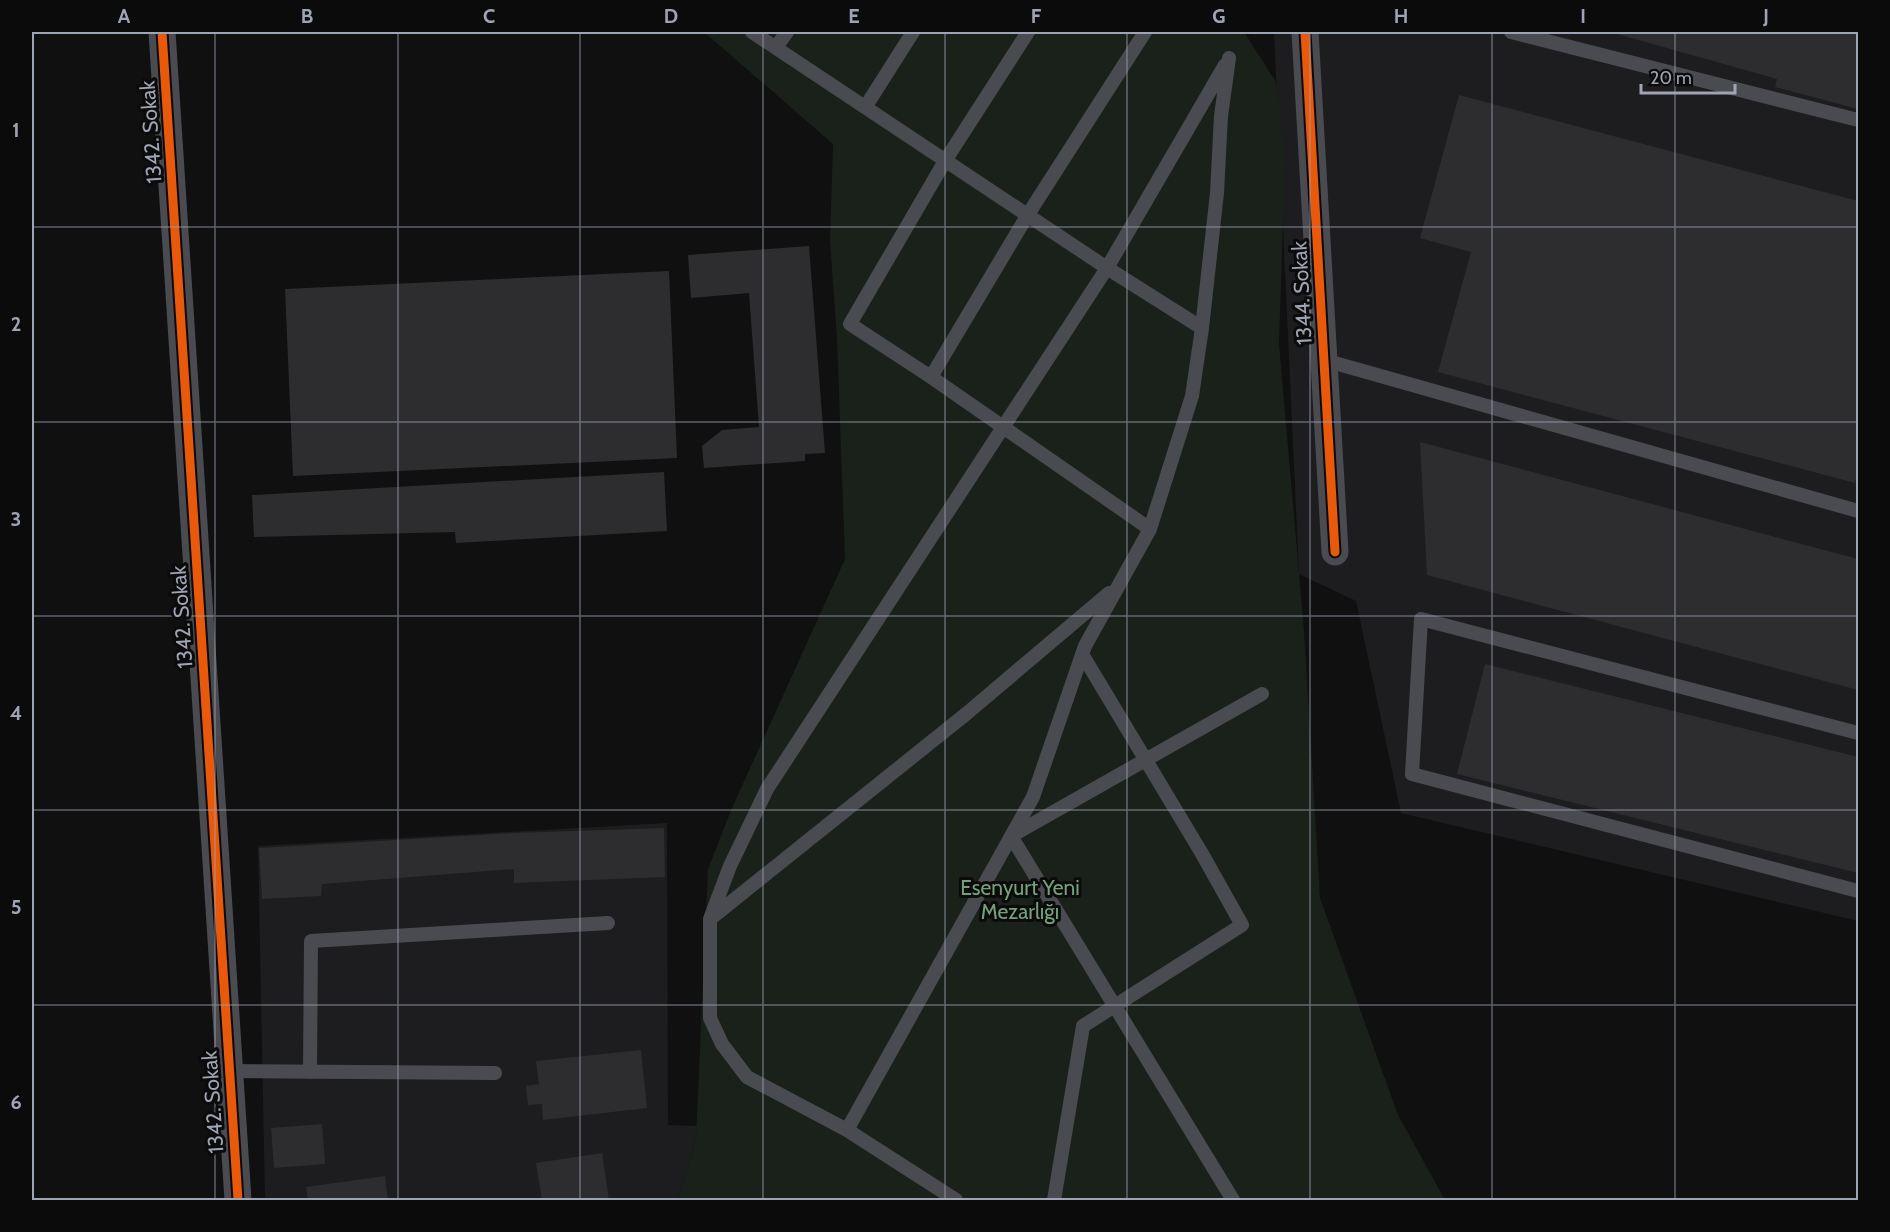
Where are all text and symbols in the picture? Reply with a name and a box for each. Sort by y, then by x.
text: A [118,4,131,28]
text: B [301,4,313,28]
text: C [483,4,495,28]
text: D [664,4,678,28]
text: E [848,4,860,28]
text: F [1031,4,1042,28]
text: G [1212,4,1226,28]
text: H [1394,4,1408,28]
text: I [1580,4,1586,28]
text: J [1762,4,1769,28]
scale bar [1641,57,1736,95]
text: 20 m [1650,67,1692,89]
street label: 1342. Sokak [134,79,167,184]
text: 1 [12,118,20,142]
street label: 1344. Sokak [1286,240,1317,346]
text: 2 [11,312,21,336]
text: 3 [11,507,21,531]
street label: 1342. Sokak [165,564,198,669]
text: 4 [10,701,22,725]
park label: Esenyurt Yeni Mezarlığı [960,875,1080,924]
text: 5 [11,895,21,919]
street label: 1342. Sokak [196,1049,229,1154]
text: 6 [10,1090,22,1114]

